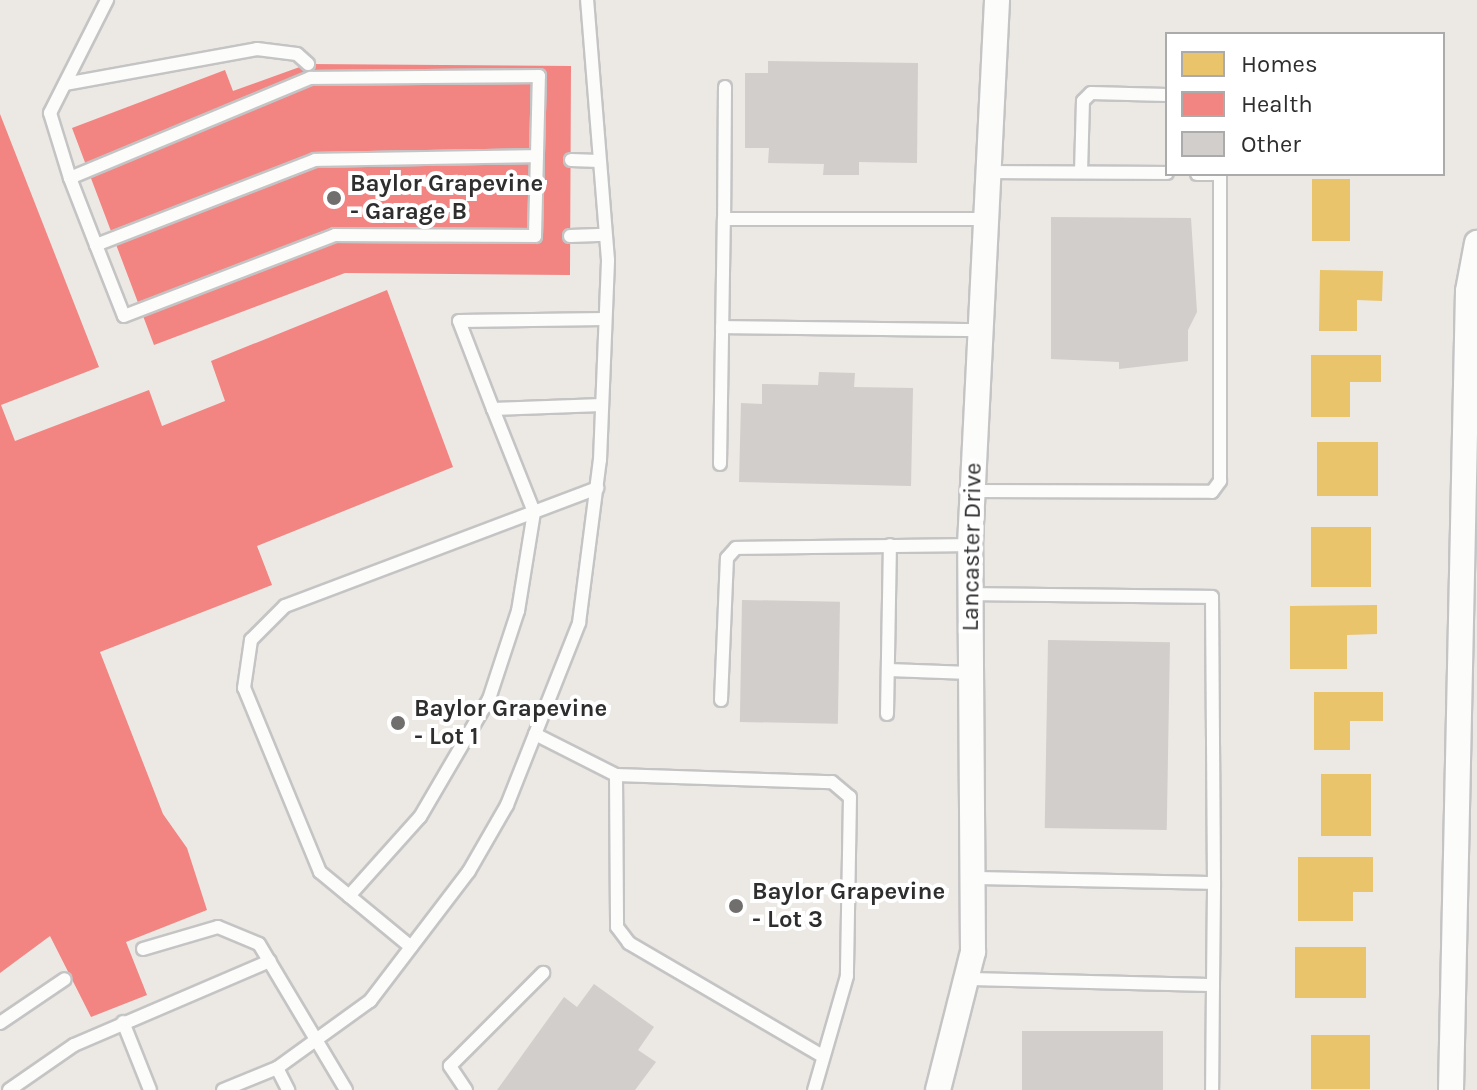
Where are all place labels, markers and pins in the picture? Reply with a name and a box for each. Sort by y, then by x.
place label: Baylor Grapevine - Garage B [350,170,543,226]
marker: Baylor Grapevine - Garage B [325,189,343,207]
place label: Baylor Grapevine - Lot 1 [414,695,607,751]
marker: Baylor Grapevine - Lot 1 [389,714,407,732]
place label: Baylor Grapevine - Lot 3 [752,878,945,934]
marker: Baylor Grapevine - Lot 3 [727,897,745,915]

